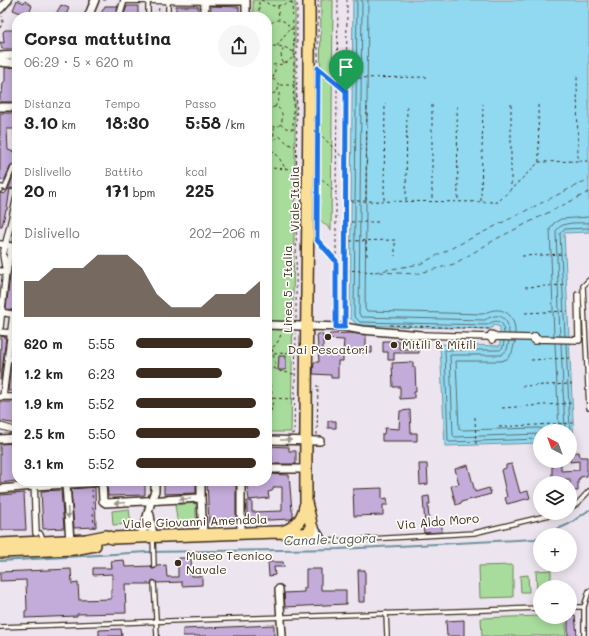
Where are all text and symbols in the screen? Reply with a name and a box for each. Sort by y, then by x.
button: share [218,25,260,67]
text: Corsa mattutina [24,26,171,50]
pin [329,50,363,91]
text: 06:29 · 5 × 620 m [24,53,133,70]
icon: arrive [335,56,357,78]
text: Distanza [24,96,71,111]
text: Tempo [105,96,140,111]
text: Passo [185,96,216,111]
text: 3.10 [24,111,58,133]
text: 18:30 [105,111,149,133]
text: 5:58 [185,111,221,133]
text: km [58,117,76,132]
text: /km [221,117,245,132]
text: Dislivello [24,164,71,179]
text: Battito [105,164,143,179]
text: kcal [185,164,207,179]
street label: Viale Italia [286,166,302,232]
text: 20 [24,179,44,201]
text: 171 [105,179,129,201]
text: 225 [185,179,214,201]
text: m [44,185,57,200]
text: bpm [129,185,155,200]
text: Dislivello [24,224,80,241]
text: 202–206 m [189,224,260,241]
street label: Linea 5 - Italia [279,245,295,333]
marker: Dai Pescatori [323,332,333,342]
text: 620 m [24,335,63,352]
text: 5:55 [88,335,115,352]
place label: Mitili & Mitili [402,336,476,352]
marker: Mitili & Mitili [389,340,399,350]
place label: Dai Pescatori [288,341,368,357]
text: 1.2 km [24,365,63,382]
text: 6:23 [88,365,115,382]
text: 1.9 km [24,395,64,412]
text: 5:52 [88,395,114,412]
north arrow [533,424,577,468]
map controls [533,424,577,624]
text: 2.5 km [24,425,65,442]
text: 5:50 [88,425,115,442]
one-way arrow [280,437,293,443]
text: 3.1 km [24,455,64,472]
text: 5:52 [88,455,114,472]
button: layers [533,476,577,520]
one-way arrow [178,496,191,502]
one-way arrow [114,499,126,506]
one-way arrow [65,507,71,520]
street label: Via Aldo Moro [396,509,480,533]
street label: Viale Giovanni Amendola [122,510,268,532]
water label: Canale Lagora [283,528,377,549]
button: + [533,528,577,572]
place label: Museo Tecnico Navale [186,547,272,577]
marker: Museo Tecnico Navale [173,558,183,568]
button: − [533,580,577,624]

